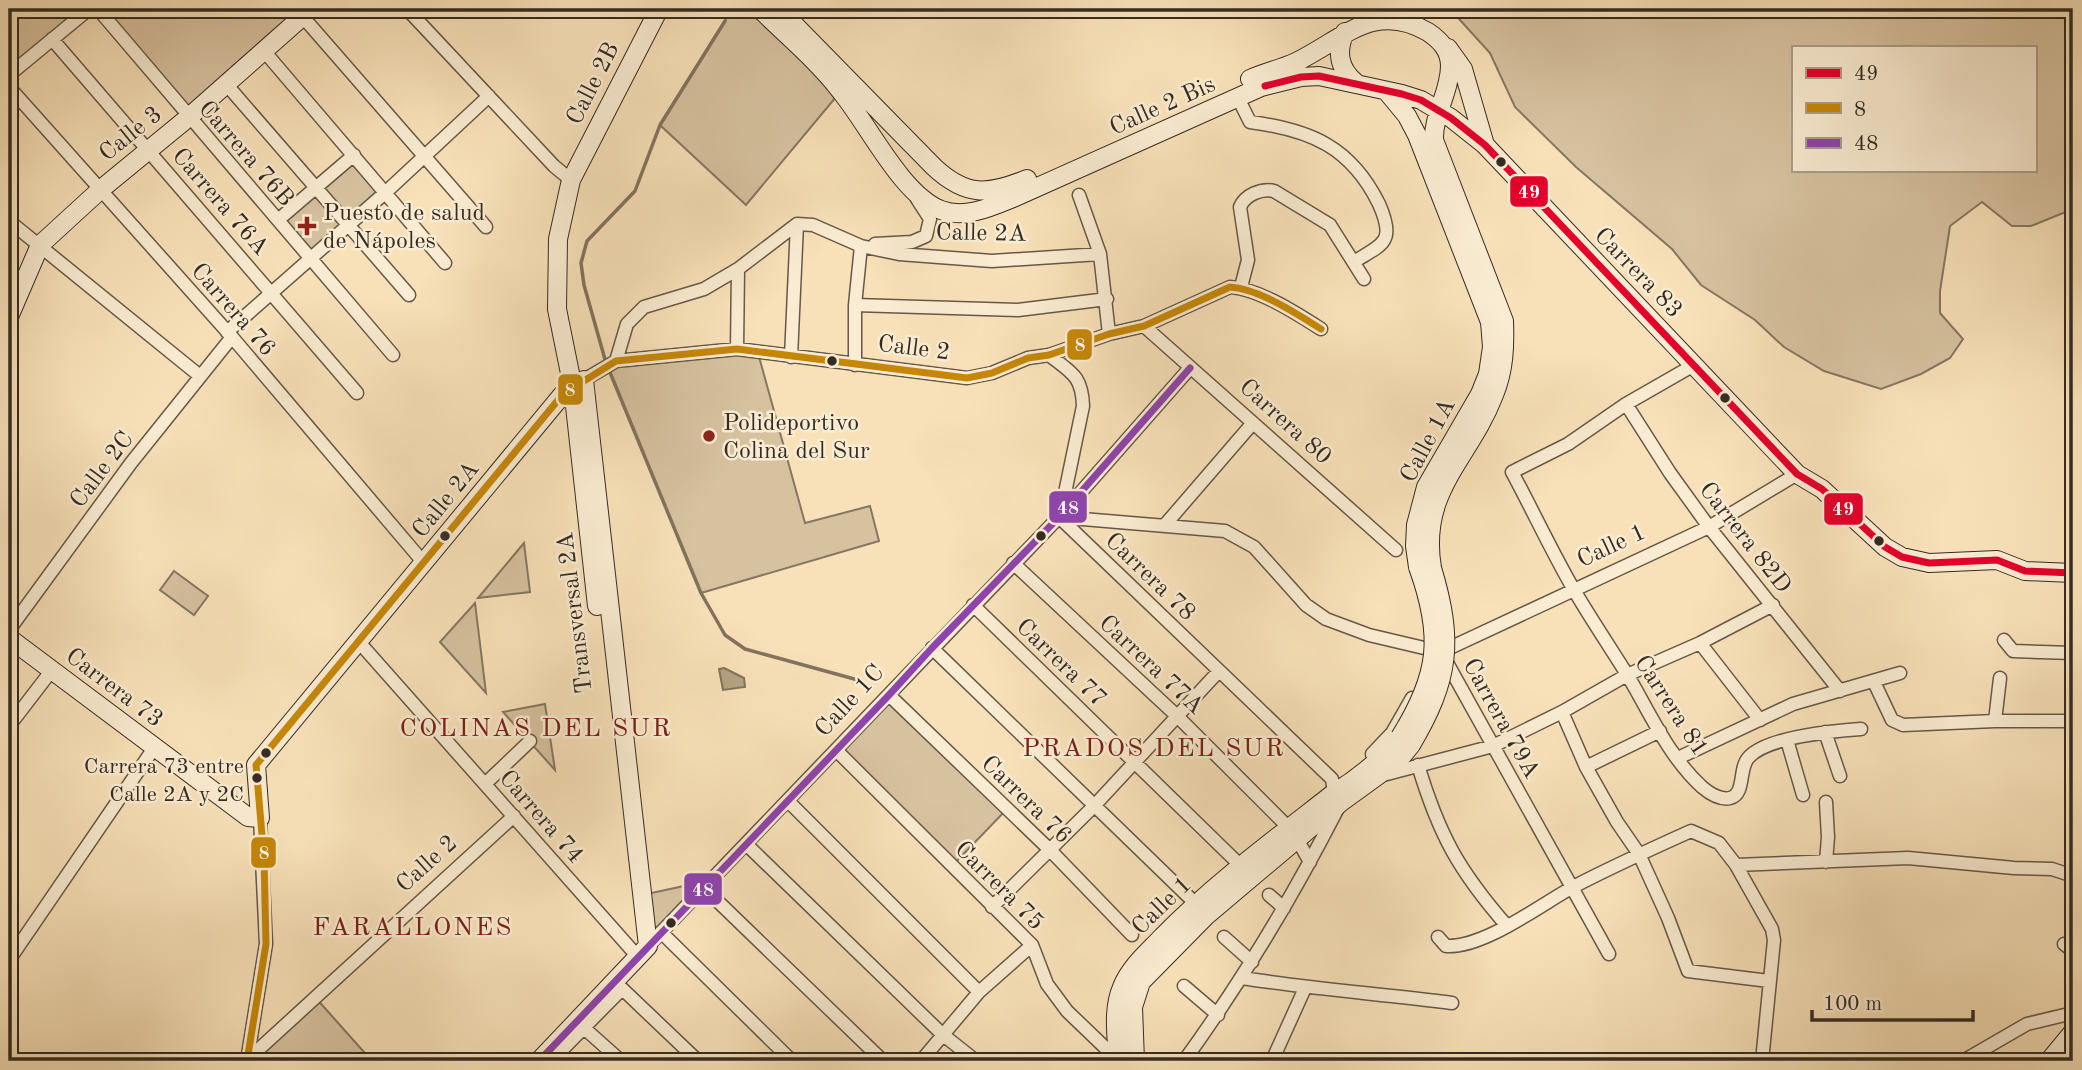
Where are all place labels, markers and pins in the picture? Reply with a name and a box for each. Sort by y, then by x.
unlabelled marker [1494,155,1508,169]
place label: Puesto de salud de Nápoles [323,202,485,254]
marker: Puesto de salud de Nápoles [297,216,317,236]
unlabelled marker [825,354,839,368]
unlabelled marker [1718,391,1732,405]
place label: Polideportivo Colina del Sur [723,412,870,464]
marker: Polideportivo Colina del Sur [701,428,717,444]
unlabelled marker [438,529,452,543]
unlabelled marker [1034,529,1048,543]
unlabelled marker [1872,534,1886,548]
unlabelled marker [259,746,273,760]
place label: Carrera 73 entre Calle 2A y 2C [84,756,244,806]
marker: Carrera 73 entre Calle 2A y 2C [250,771,264,785]
unlabelled marker [664,916,678,930]

